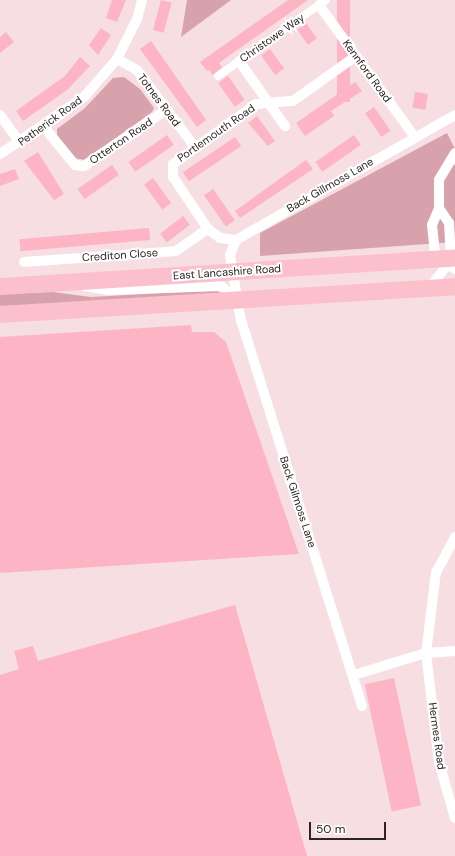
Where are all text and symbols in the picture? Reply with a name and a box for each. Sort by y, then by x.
street label: Christowe Way [237,11,307,65]
street label: Kennford Road [340,37,394,105]
street label: Totnes Road [135,71,183,129]
street label: Petherick Road [15,93,85,149]
street label: Portlemouth Road [175,101,257,165]
street label: Otterton Road [87,115,155,167]
street label: Back Gillmoss Lane [284,155,376,215]
street label: Crediton Close [82,246,158,264]
street label: East Lancashire Road [173,262,281,282]
street label: Back Gilmoss Lane [277,455,319,549]
street label: Hermes Road [426,701,448,771]
scale bar [311,814,388,840]
text: 50 m [316,821,345,837]

